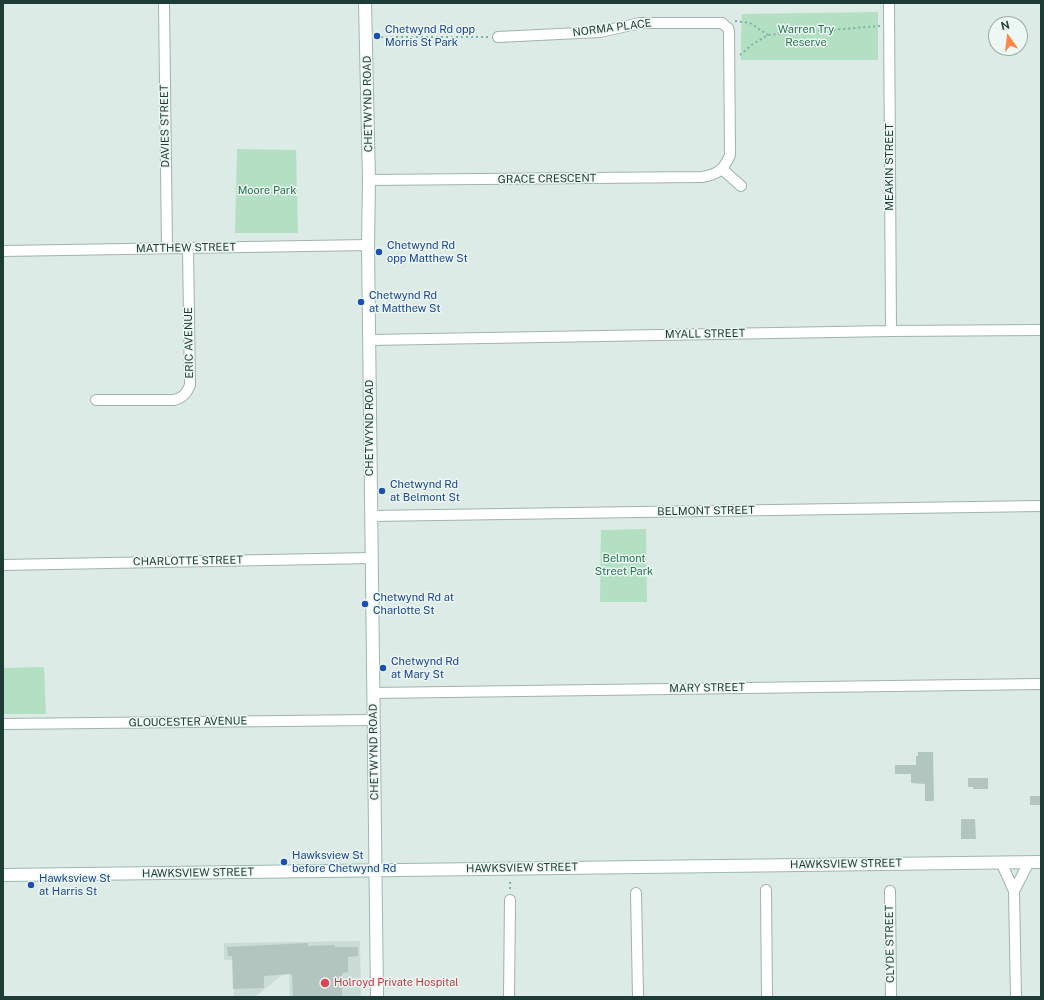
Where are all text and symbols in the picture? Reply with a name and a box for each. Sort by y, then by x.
north arrow [988,16,1028,56]
street label: NORMA PLACE [572,17,652,39]
text: N [1000,18,1011,32]
place label: Chetwynd Rd opp Morris St Park [385,23,475,49]
park label: Warren Try Reserve [778,23,834,49]
marker: Chetwynd Rd opp Morris St Park [372,31,382,41]
street label: CHETWYND ROAD [361,56,375,152]
street label: DAVIES STREET [158,84,172,168]
street label: MEAKIN STREET [883,123,897,211]
street label: GRACE CRESCENT [498,172,596,186]
park label: Moore Park [238,184,296,198]
place label: Chetwynd Rd opp Matthew St [387,239,468,265]
street label: MATTHEW STREET [136,241,236,255]
marker: Chetwynd Rd opp Matthew St [374,247,384,257]
place label: Chetwynd Rd at Matthew St [369,289,441,315]
marker: Chetwynd Rd at Matthew St [356,297,366,307]
street label: ERIC AVENUE [182,307,196,379]
street label: MYALL STREET [665,327,745,341]
street label: CHETWYND ROAD [363,380,377,476]
place label: Chetwynd Rd at Belmont St [390,478,460,504]
marker: Chetwynd Rd at Belmont St [377,486,387,496]
street label: BELMONT STREET [657,504,755,518]
park label: Belmont Street Park [595,552,653,578]
street label: CHARLOTTE STREET [133,553,243,569]
place label: Chetwynd Rd at Charlotte St [373,591,454,617]
marker: Chetwynd Rd at Charlotte St [360,599,370,609]
place label: Chetwynd Rd at Mary St [391,655,459,681]
marker: Chetwynd Rd at Mary St [378,663,388,673]
street label: MARY STREET [669,681,745,695]
street label: CHETWYND ROAD [367,704,381,800]
street label: GLOUCESTER AVENUE [129,714,247,730]
place label: Hawksview St before Chetwynd Rd [292,849,396,875]
street label: HAWKSVIEW STREET [790,856,902,872]
marker: Hawksview St before Chetwynd Rd [279,857,289,867]
street label: HAWKSVIEW STREET [466,860,578,876]
street label: HAWKSVIEW STREET [142,865,254,881]
place label: Hawksview St at Harris St [39,872,111,898]
marker: Hawksview St at Harris St [26,880,36,890]
street label: CLYDE STREET [883,905,897,983]
place label: Holroyd Private Hospital [334,976,459,990]
marker: Holroyd Private Hospital [319,977,331,989]

